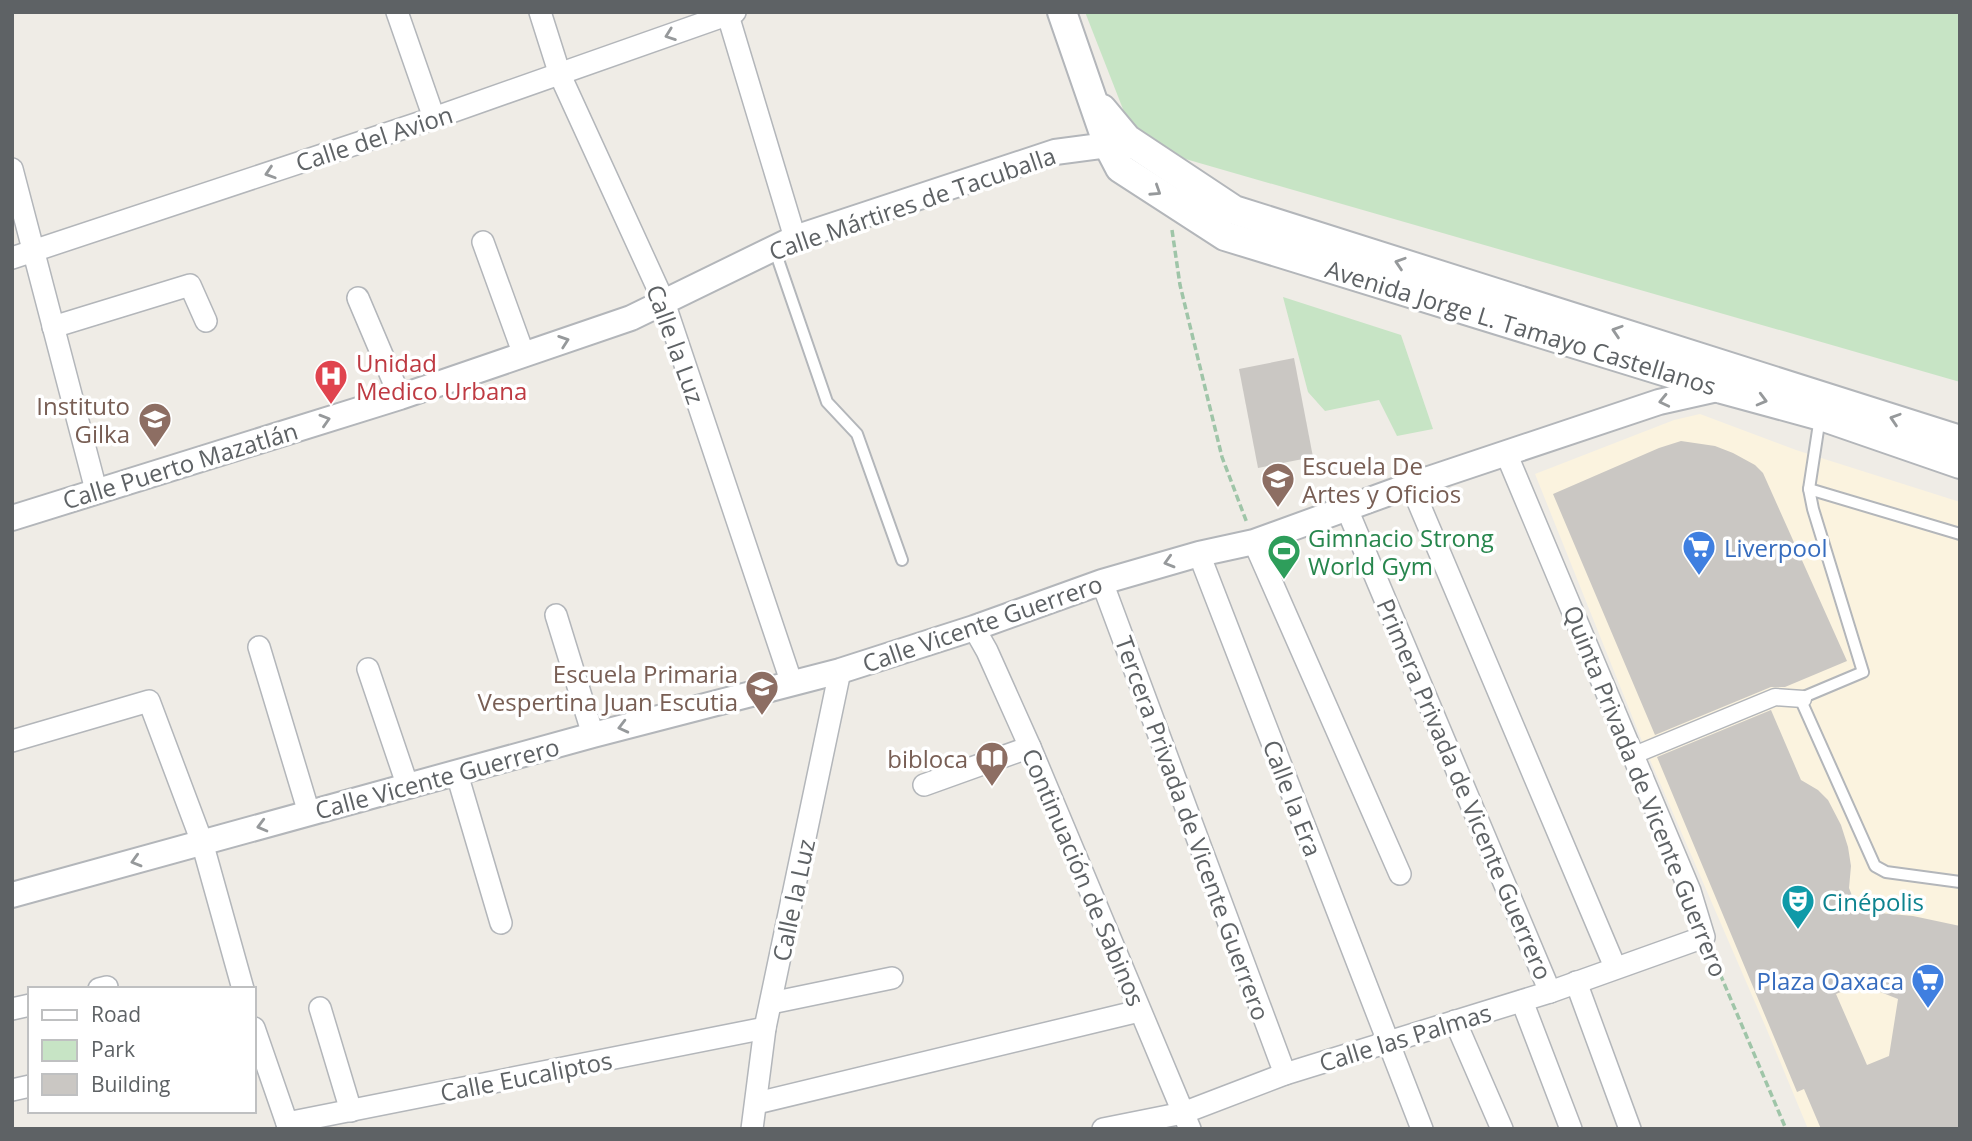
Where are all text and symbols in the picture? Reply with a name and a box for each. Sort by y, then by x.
one-way arrow [665,27,677,41]
street label: Calle del Avion [291,97,457,179]
street label: Calle Mártires de Tacuballa [764,138,1060,268]
one-way arrow [264,164,276,179]
one-way arrow [1149,183,1162,196]
street label: Avenida Jorge L. Tamayo Castellanos [1322,252,1720,402]
one-way arrow [1394,256,1406,271]
street label: Calle la Luz [639,280,713,408]
one-way arrow [1611,325,1623,340]
one-way arrow [558,335,570,349]
place label: Unidad Medico Urbana [356,346,527,407]
hospital icon: Unidad Medico Urbana [312,357,350,406]
place label: Instituto Gilka [36,389,130,450]
one-way arrow [1756,392,1768,406]
one-way arrow [1658,393,1670,407]
school or university icon: Instituto Gilka [136,400,174,449]
one-way arrow [319,413,331,428]
one-way arrow [1889,413,1901,428]
street label: Calle Puerto Mazatlán [58,414,302,516]
place label: Escuela De Artes y Oficios [1302,449,1461,510]
school or university icon: Escuela De Artes y Oficios [1259,460,1297,509]
place label: Gimnacio Strong World Gym [1308,521,1494,582]
supermarket icon: Liverpool [1680,528,1718,577]
place label: Liverpool [1724,531,1827,564]
sports icon: Gimnacio Strong World Gym [1265,532,1303,581]
one-way arrow [1163,554,1175,569]
street label: Calle Vicente Guerrero [858,566,1106,680]
street label: Primera Privada de Vicente Guerrero [1370,593,1560,985]
street label: Quinta Privada de Vicente Guerrero [1556,600,1736,982]
street label: Tercera Privada de Vicente Guerrero [1108,631,1278,1025]
place label: Escuela Primaria Vespertina Juan Escutia [478,657,738,718]
school or university icon: Escuela Primaria Vespertina Juan Escutia [743,668,781,717]
one-way arrow [617,719,629,733]
street label: Calle Vicente Guerrero [311,730,563,826]
street label: Calle la Era [1256,735,1330,861]
library icon: bibloca [973,739,1011,788]
place label: bibloca [887,742,968,775]
street label: Continuación de Sabinos [1015,743,1153,1011]
one-way arrow [256,818,268,832]
street label: Calle la Luz [764,836,822,964]
one-way arrow [130,852,142,867]
theatre icon: Cinépolis [1779,882,1817,931]
place label: Cinépolis [1822,885,1924,918]
supermarket icon: Plaza Oaxaca [1909,961,1947,1010]
place label: Plaza Oaxaca [1757,964,1904,997]
legend [28,987,256,1113]
street label: Calle las Palmas [1315,995,1495,1079]
text: Road [91,1000,141,1028]
text: Park [91,1035,135,1063]
street label: Calle Eucaliptos [437,1043,615,1109]
text: Building [91,1070,170,1098]

